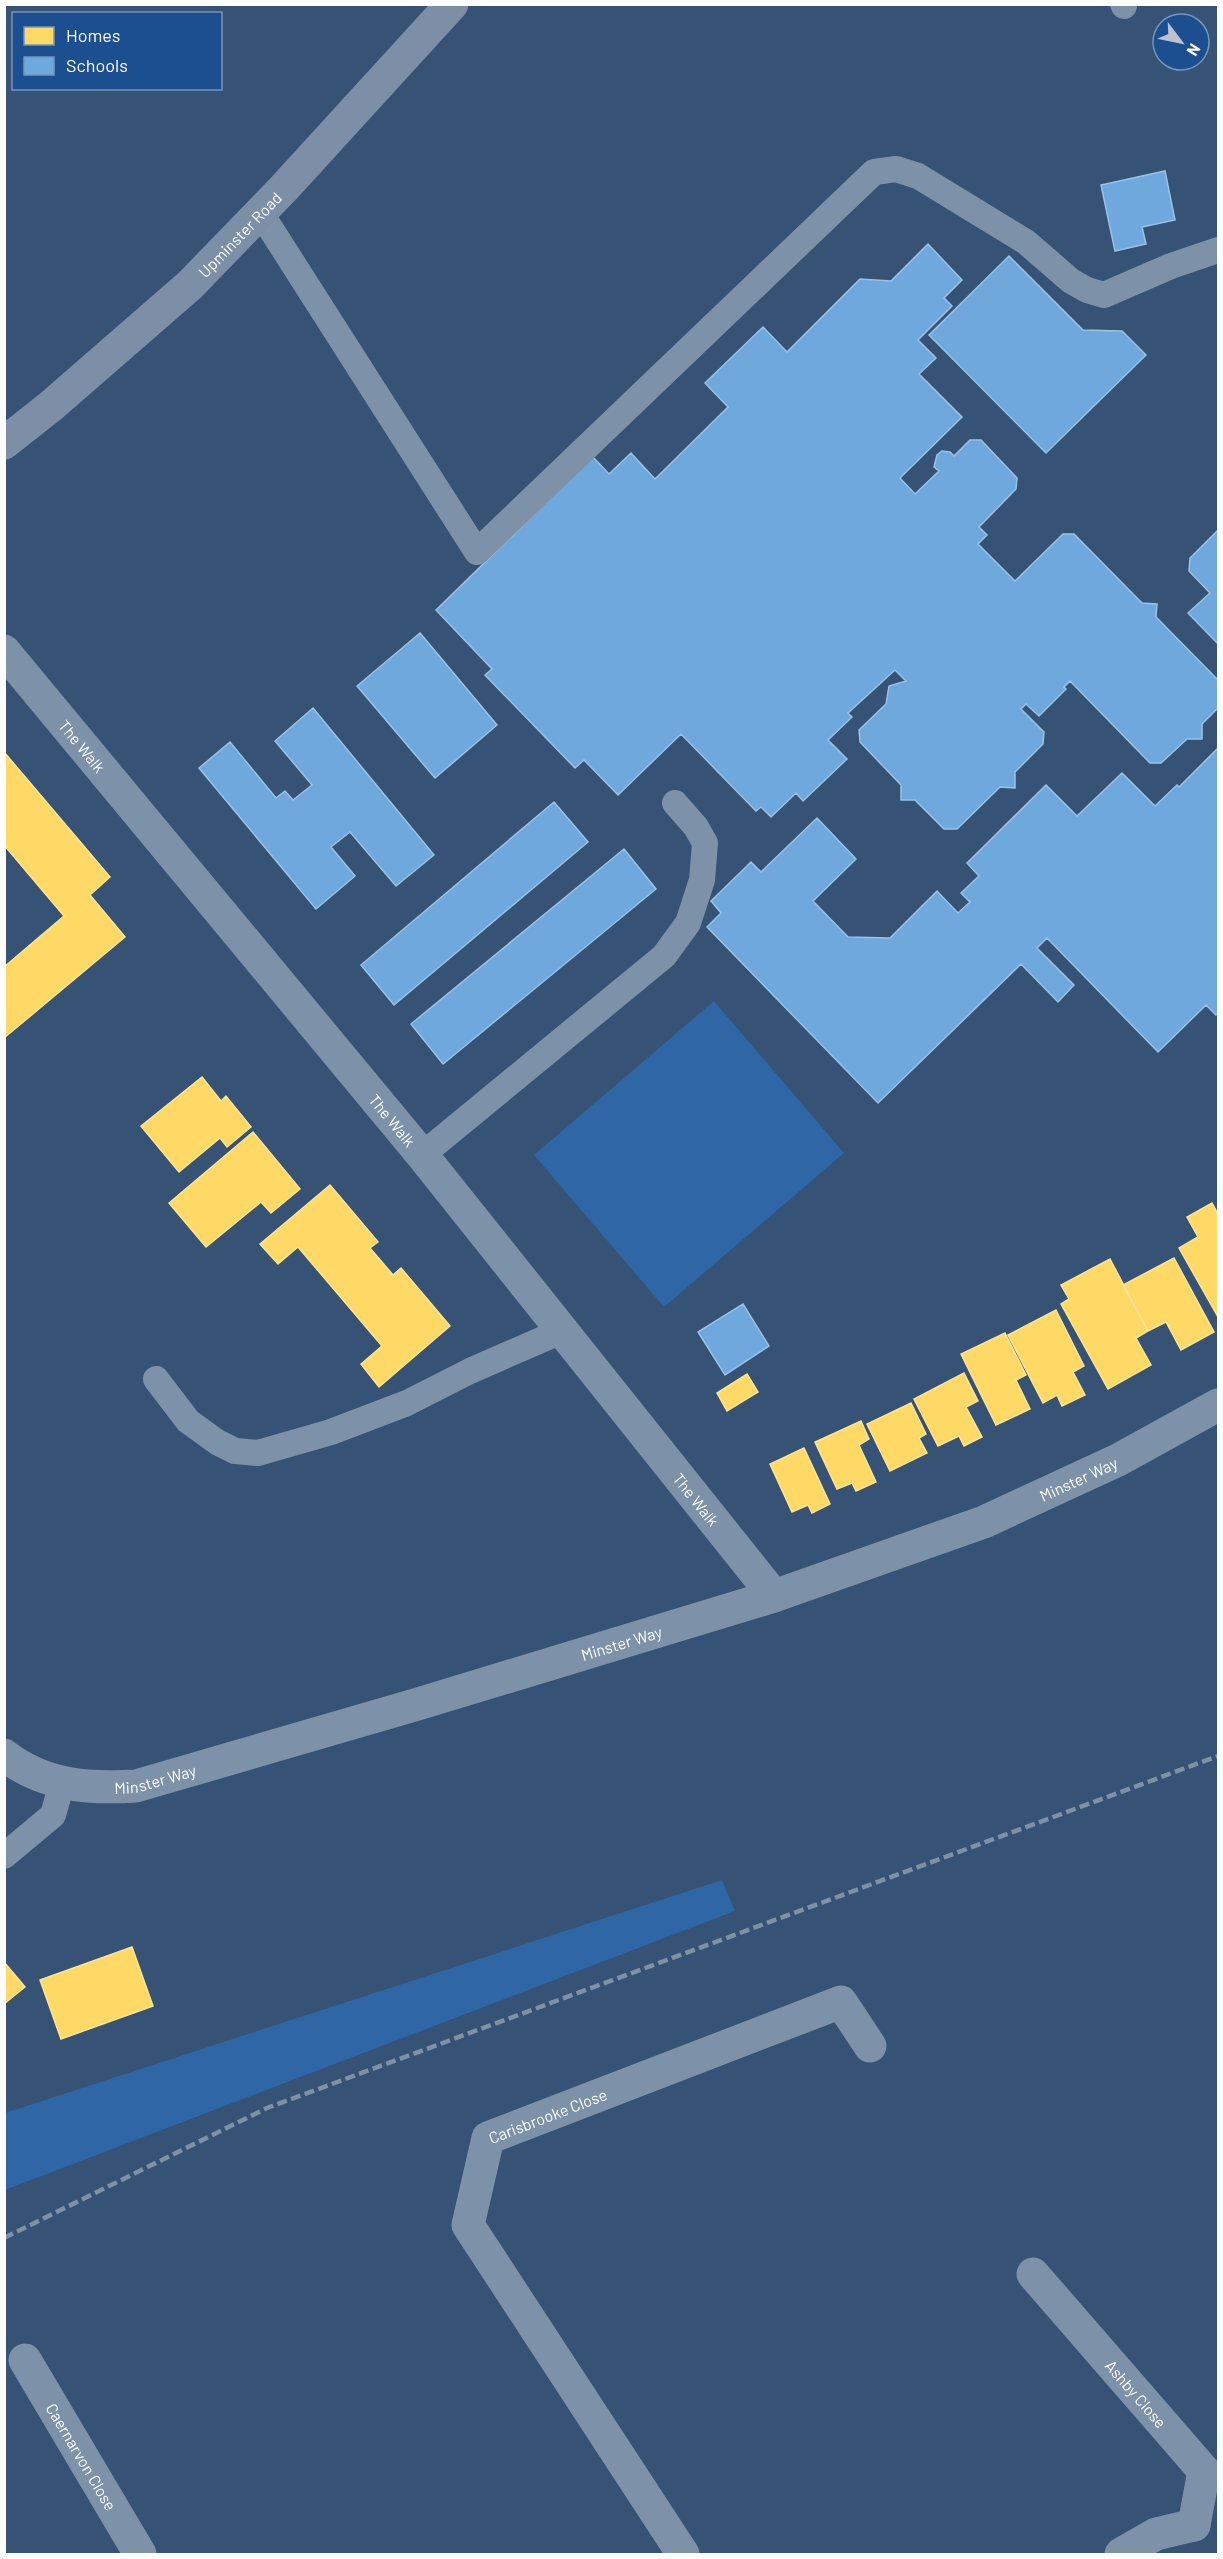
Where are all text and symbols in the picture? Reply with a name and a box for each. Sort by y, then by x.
legend [12,12,222,90]
north arrow [1151,12,1211,72]
text: Homes [66,24,120,46]
text: N [1183,41,1205,60]
text: Schools [66,54,128,76]
street label: Upminster Road [194,187,285,281]
street label: The Walk [55,716,110,776]
street label: The Walk [365,1090,420,1150]
street label: Minster Way [1036,1452,1121,1505]
street label: The Walk [670,1469,724,1529]
street label: Minster Way [578,1621,665,1664]
street label: Minster Way [114,1759,199,1796]
street label: Carisbrooke Close [486,2084,609,2146]
street label: Ashby Close [1102,2356,1171,2431]
street label: Caernarvon Close [43,2399,121,2513]

